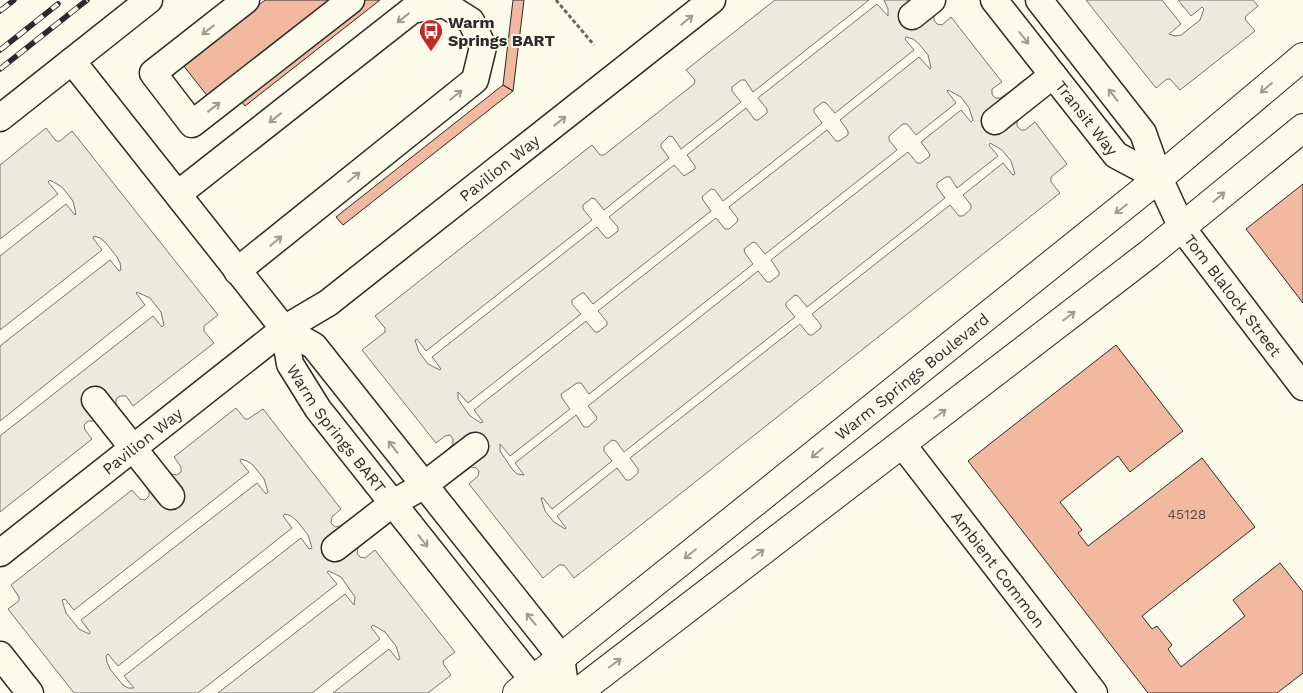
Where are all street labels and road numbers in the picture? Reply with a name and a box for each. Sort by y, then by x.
street label: Transit Way [1051,77,1122,160]
street label: Pavilion Way [456,130,544,206]
street label: Tom Blalock Street [1180,231,1285,361]
street label: Warm Springs Boulevard [831,309,993,444]
street label: Warm Springs BART [282,361,390,497]
street label: Pavilion Way [99,403,187,479]
street label: Ambient Common [947,507,1049,631]

